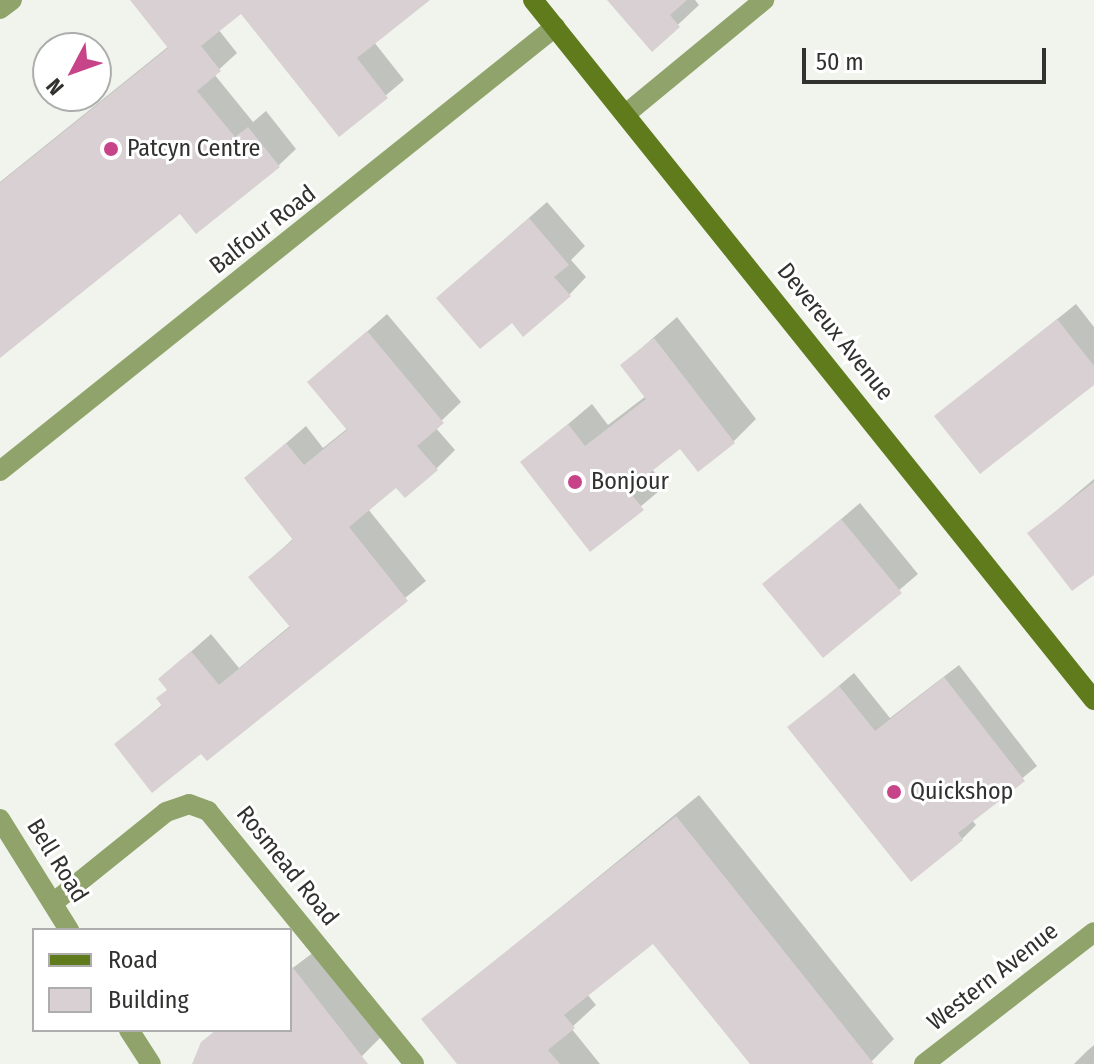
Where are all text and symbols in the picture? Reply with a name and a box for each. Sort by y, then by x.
north arrow [32,32,112,112]
scale bar [806,32,1050,82]
text: 50 m [816,48,864,76]
text: N [41,73,70,101]
place label: Patcyn Centre [127,135,260,163]
marker: Patcyn Centre [102,140,120,158]
street label: Balfour Road [204,180,322,280]
street label: Devereux Avenue [771,257,899,407]
place label: Bonjour [591,468,669,496]
marker: Bonjour [566,473,584,491]
place label: Quickshop [910,778,1013,806]
marker: Quickshop [885,783,903,801]
street label: Rosmead Road [230,800,344,932]
street label: Bell Road [20,814,94,908]
street label: Western Avenue [922,917,1064,1037]
legend [32,928,292,1032]
text: Road [108,946,158,974]
text: Building [108,986,189,1014]

